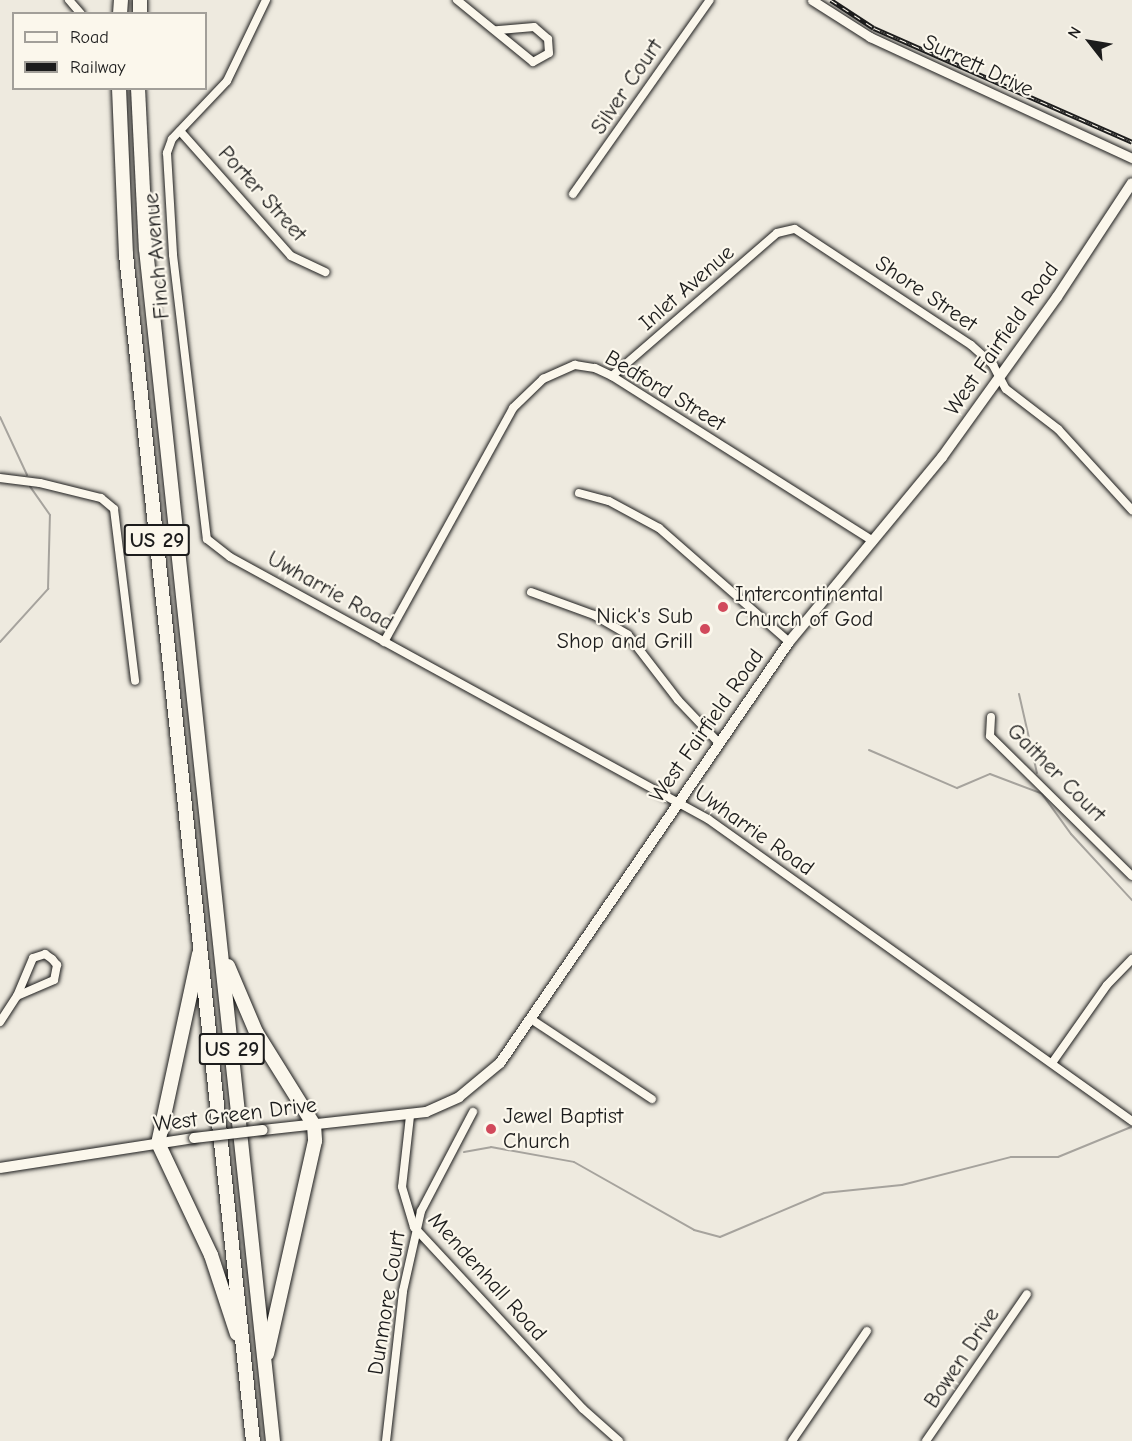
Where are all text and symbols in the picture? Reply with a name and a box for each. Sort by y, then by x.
legend [12,12,207,90]
north arrow [1060,12,1120,72]
text: N [1064,24,1085,42]
text: Road [70,27,109,48]
street label: Surrett Drive [919,29,1037,103]
street label: Silver Court [586,34,668,140]
text: Railway [70,57,126,78]
street label: Porter Street [212,141,312,247]
street label: Finch Avenue [138,192,176,320]
street label: Inlet Avenue [634,240,740,336]
street label: Shore Street [870,250,982,338]
street label: West Fairfield Road [939,257,1065,421]
street label: Bedford Street [600,345,730,437]
road number: US 29 [122,522,192,558]
street label: Uwharrie Road [262,546,398,636]
place label: Intercontinental Church of God [735,581,883,632]
marker: Intercontinental Church of God [716,600,730,614]
place label: Nick's Sub Shop and Grill [557,603,693,654]
marker: Nick's Sub Shop and Grill [698,622,712,636]
street label: West Fairfield Road [644,644,770,808]
street label: Gaither Court [1001,718,1111,828]
street label: Uwharrie Road [689,780,819,882]
road number: US 29 [198,1031,266,1067]
street label: West Green Drive [152,1092,318,1138]
place label: Jewel Baptist Church [503,1103,623,1154]
marker: Jewel Baptist Church [484,1122,498,1136]
street label: Mendenhall Road [422,1207,552,1347]
street label: Dunmore Court [363,1229,411,1377]
street label: Bowen Drive [919,1303,1005,1413]

